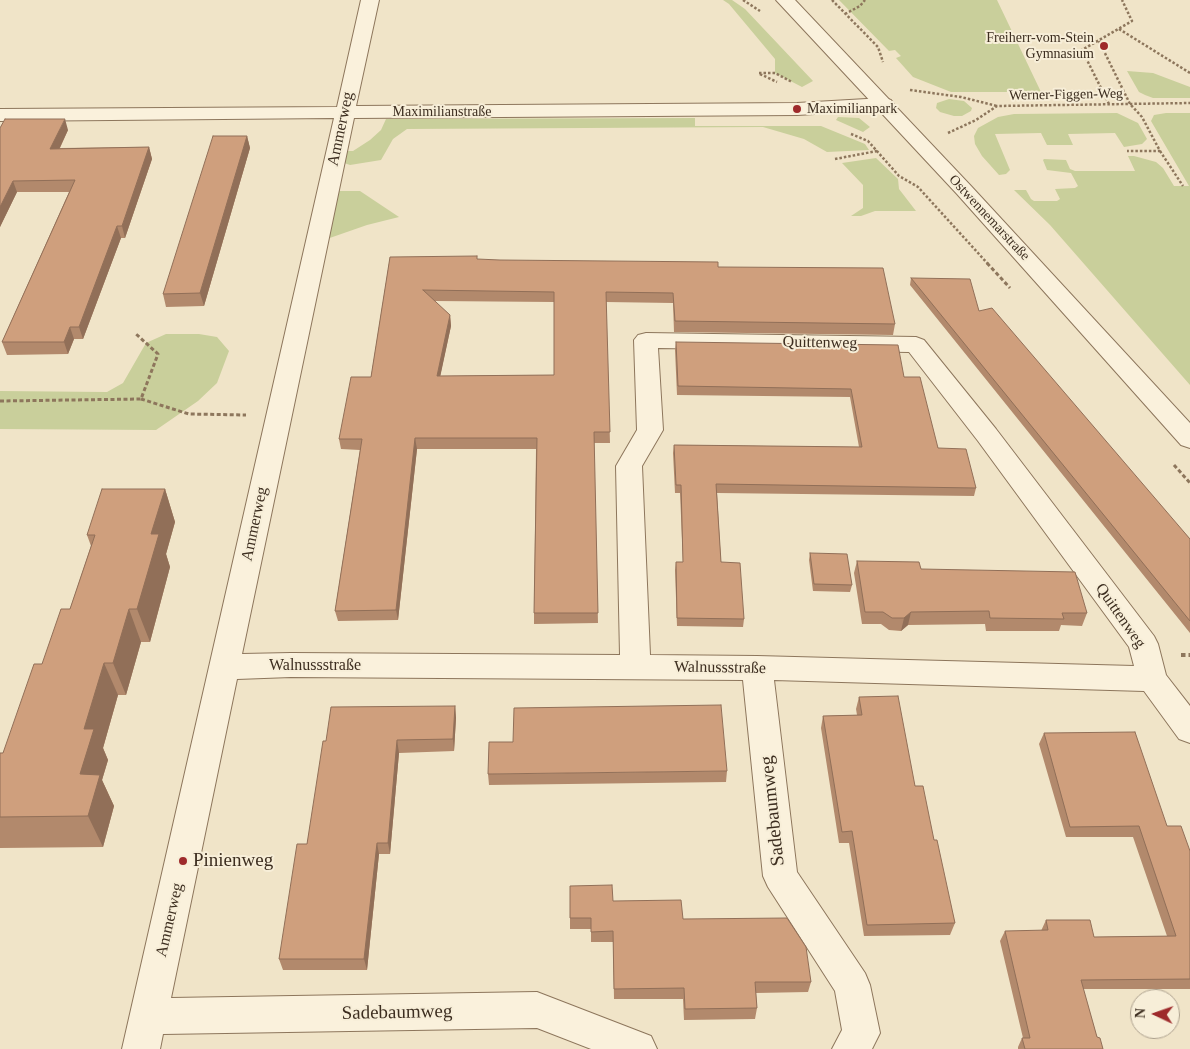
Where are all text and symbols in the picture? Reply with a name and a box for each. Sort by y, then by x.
place label: Freiherr-vom-Stein Gymnasium [986,30,1094,62]
marker: Freiherr-vom-Stein Gymnasium [1098,40,1110,52]
street label: Werner-Figgen-Weg [1009,86,1123,104]
street label: Ammerweg [324,90,358,168]
place label: Maximilianpark [807,101,897,117]
marker: Maximilianpark [791,103,803,115]
street label: Maximilianstraße [393,104,491,120]
street label: Ostwennemarstraße [945,172,1033,264]
street label: Quittenweg [783,333,857,353]
street label: Ammerweg [238,485,272,563]
street label: Quittenweg [1091,580,1149,652]
street label: Walnussstraße [269,656,361,676]
street label: Walnussstraße [674,658,766,678]
street label: Sadebaumweg [756,755,790,867]
place label: Pinienweg [193,850,273,872]
marker: Pinienweg [177,855,189,867]
street label: Ammerweg [152,881,188,959]
north arrow [1130,989,1180,1039]
street label: Sadebaumweg [341,1001,453,1025]
text: N [1133,1008,1148,1019]

